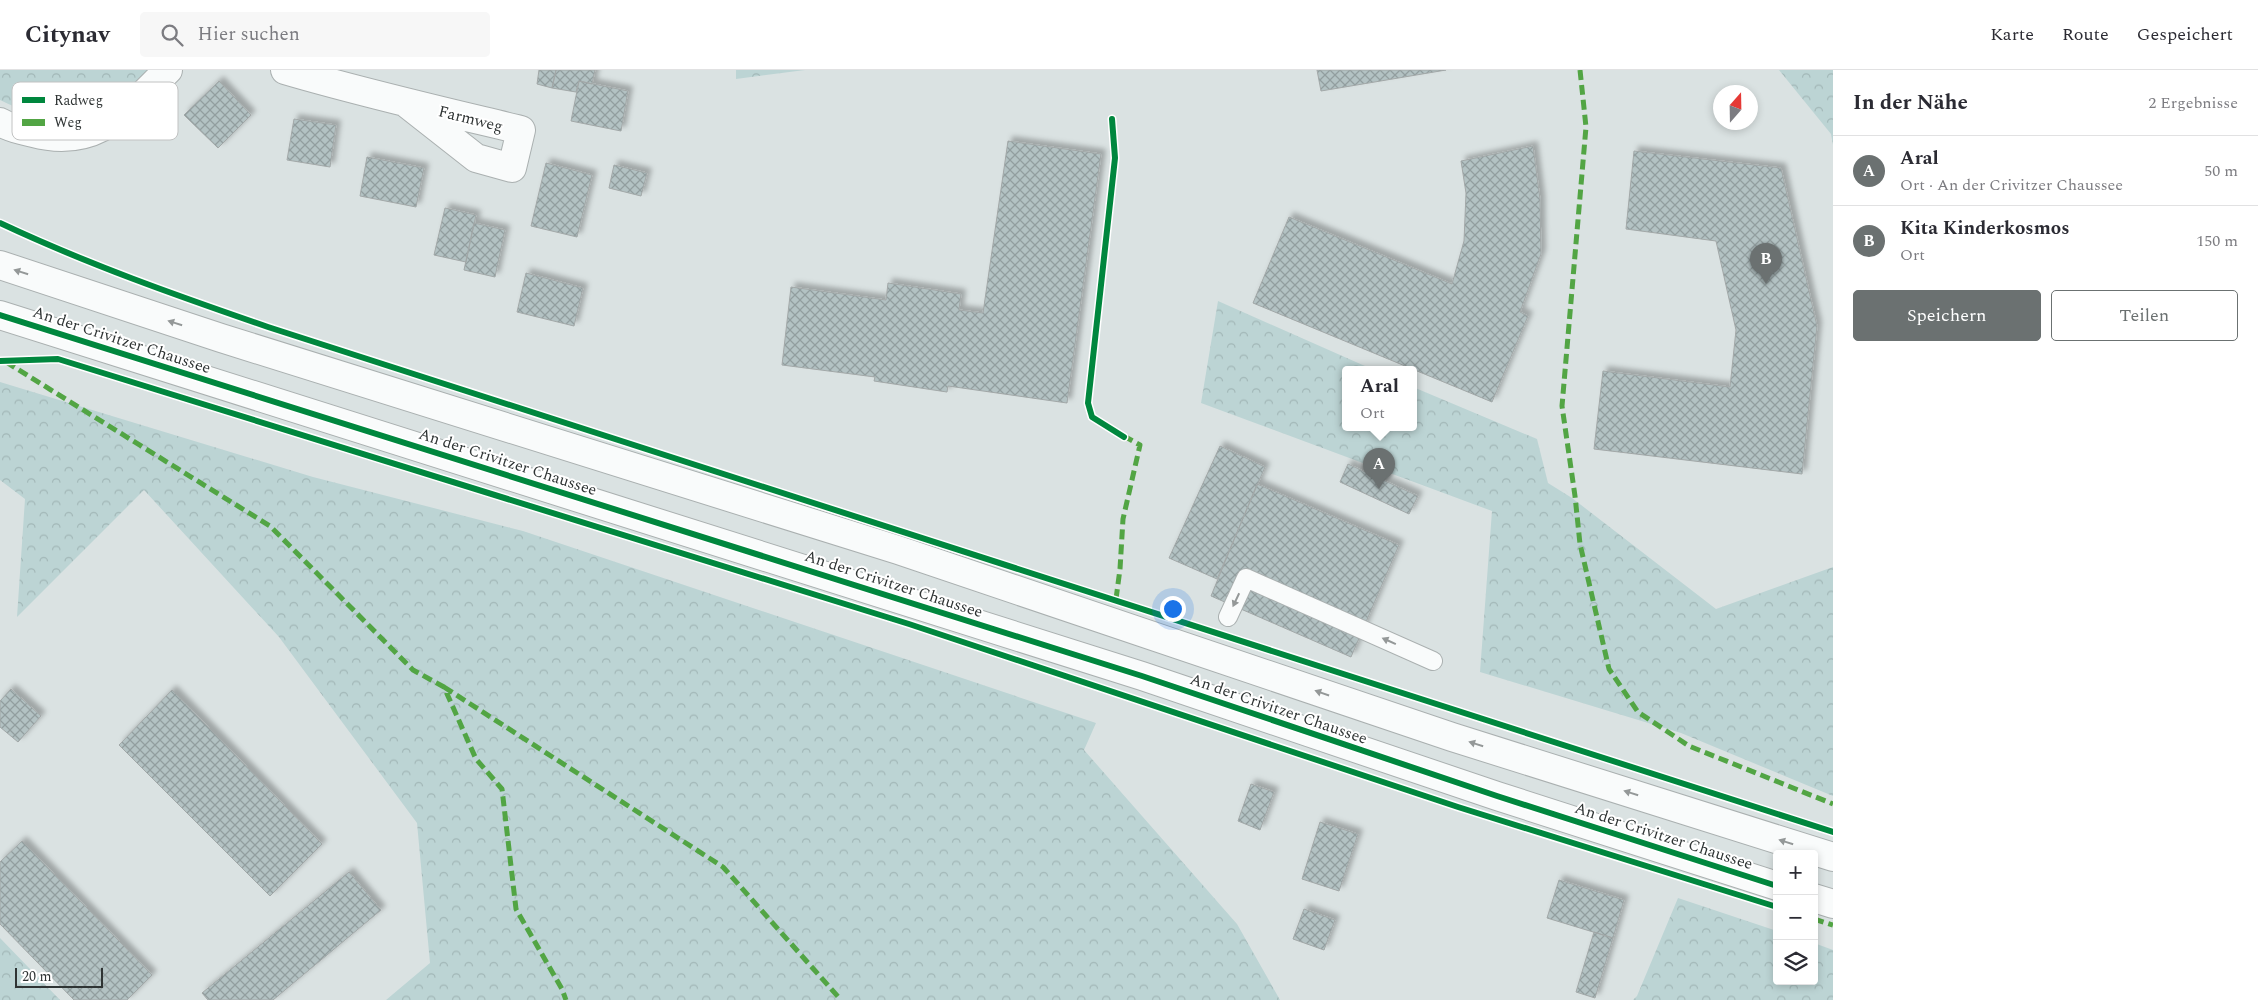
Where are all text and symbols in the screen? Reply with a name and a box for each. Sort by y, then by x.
search box [140,12,490,57]
text: Citynav [25,17,110,53]
text: Hier suchen [198,20,300,49]
icon: search [158,21,186,49]
text: Karte [1990,21,2034,48]
text: Route [2062,21,2109,48]
text: Gespeichert [2137,21,2233,48]
legend [12,82,178,140]
north arrow [1713,85,1758,130]
text: In der Nähe [1853,87,1968,119]
text: Radweg [54,90,103,111]
text: 2 Ergebnisse [2148,91,2238,115]
street label: Farmweg [436,99,506,139]
text: Weg [54,112,82,133]
text: Aral [1900,144,1939,173]
text: A [1863,159,1875,183]
text: 50 m [2204,159,2238,183]
text: Ort · An der Crivitzer Chaussee [1900,173,2123,197]
text: Kita Kinderkosmos [1900,214,2069,243]
text: B [1863,229,1875,253]
text: 150 m [2196,229,2238,253]
pin: B [1750,243,1782,284]
text: Ort [1900,243,1925,267]
one-way arrow [13,268,28,276]
button: Speichern [1853,290,2041,341]
button: Teilen [2051,290,2238,341]
street label: An der Crivitzer Chaussee [29,300,214,380]
one-way arrow [167,319,182,327]
popup [1342,366,1417,431]
text: Aral [1360,372,1399,401]
text: Ort [1360,401,1385,425]
street label: An der Crivitzer Chaussee [415,422,600,502]
pin: A [1363,448,1395,489]
street label: An der Crivitzer Chaussee [801,544,986,624]
one-way arrow [1232,593,1240,607]
your location [1160,596,1186,622]
one-way arrow [1382,636,1396,644]
street label: An der Crivitzer Chaussee [1187,667,1371,751]
one-way arrow [1315,689,1330,696]
one-way arrow [1469,740,1484,748]
one-way arrow [1624,789,1639,797]
street label: An der Crivitzer Chaussee [1571,796,1756,876]
one-way arrow [1779,838,1794,845]
map controls [1773,850,1818,985]
button: + [1773,850,1818,895]
button: − [1773,895,1818,940]
button: layers [1773,940,1818,985]
scale bar [15,965,102,988]
text: 20 m [22,966,52,987]

